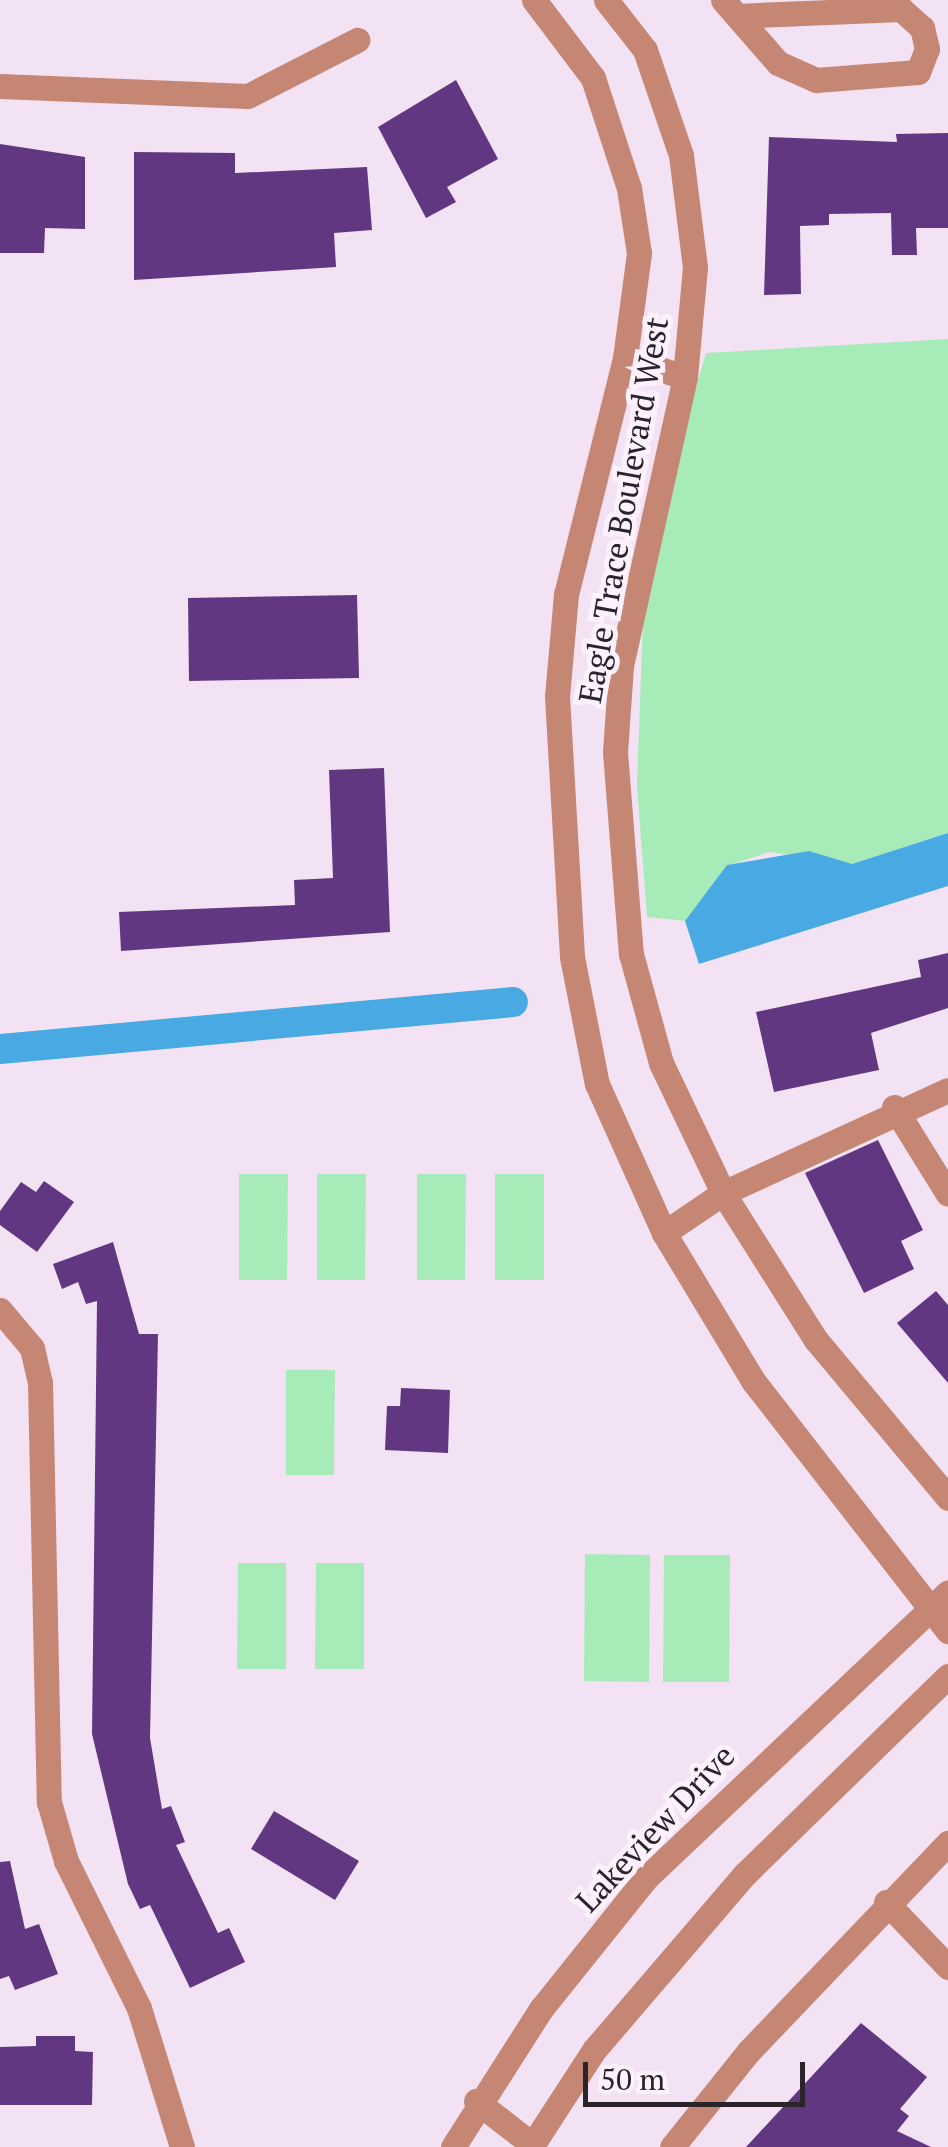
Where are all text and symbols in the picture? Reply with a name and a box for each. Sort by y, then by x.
street label: Eagle Trace Boulevard West [570,314,676,706]
street label: Lakeview Drive [568,1736,742,1920]
scale bar [588,2042,810,2104]
text: 50 m [600,2059,665,2099]

